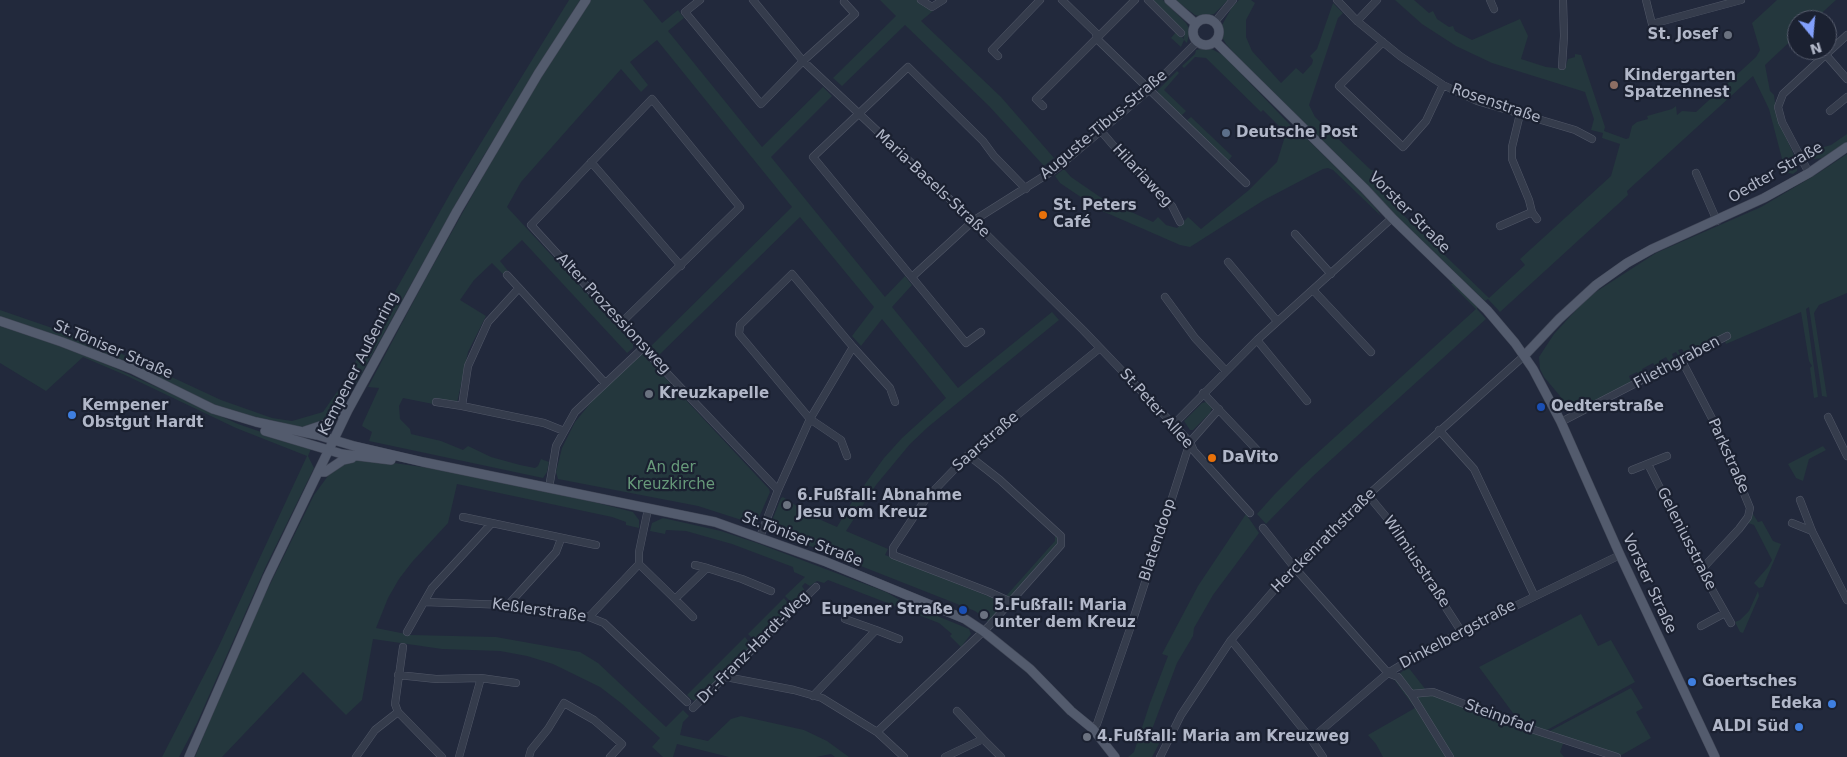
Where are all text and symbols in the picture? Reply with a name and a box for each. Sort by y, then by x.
north arrow [1787,10,1837,60]
place label: St. Josef [1648,26,1718,44]
marker: St. Josef [1722,29,1734,41]
text: N [1808,39,1824,58]
street label: Auguste-Tibus-Straße [1037,67,1171,183]
place label: Kindergarten Spatzennest [1624,67,1736,102]
marker: Kindergarten Spatzennest [1608,79,1620,91]
street label: Rosenstraße [1449,80,1543,128]
place label: Deutsche Post [1236,124,1358,142]
street label: Maria-Basels-Straße [871,126,993,242]
marker: Deutsche Post [1220,127,1232,139]
street label: Oedter Straße [1726,139,1826,207]
street label: Hilariaweg [1108,141,1176,211]
street label: Vorster Straße [1365,169,1453,257]
place label: St. Peters Café [1053,197,1137,232]
marker: St. Peters Café [1037,209,1049,221]
street label: Alter Prozessionsweg [552,250,674,378]
street label: Kempener Außenring [315,289,403,439]
street label: St.Töniser Straße [51,317,175,383]
street label: Fliethgraben [1631,333,1723,393]
street label: St.Peter Allee [1116,365,1196,453]
place label: Kreuzkapelle [659,385,769,403]
marker: Kreuzkapelle [643,388,655,400]
place label: Kempener Obstgut Hardt [82,397,203,432]
place label: Oedterstraße [1551,398,1664,416]
marker: Oedterstraße [1535,401,1547,413]
street label: Saarstraße [949,408,1023,476]
marker: Kempener Obstgut Hardt [66,409,78,421]
street label: Parkstraße [1703,416,1753,496]
place label: DaVito [1222,449,1279,467]
marker: DaVito [1206,452,1218,464]
park label: An der Kreuzkirche [627,459,715,494]
street label: Herckenrathstraße [1268,485,1380,597]
street label: Geleniusstraße [1652,485,1720,593]
place label: 6.Fußfall: Abnahme Jesu vom Kreuz [797,487,962,522]
street label: Blatendoop [1136,496,1180,584]
marker: 6.Fußfall: Abnahme Jesu vom Kreuz [781,499,793,511]
street label: St.Töniser Straße [739,509,865,571]
street label: Wilmiusstraße [1379,513,1453,611]
street label: Vorster Straße [1618,531,1680,637]
street label: Dr.-Franz-Hardt-Weg [694,588,814,708]
street label: Keßlerstraße [491,595,587,627]
place label: 5.Fußfall: Maria unter dem Kreuz [994,597,1136,632]
street label: Dinkelbergstraße [1397,597,1519,673]
place label: Eupener Straße [821,601,953,619]
marker: Eupener Straße [957,604,969,616]
marker: 5.Fußfall: Maria unter dem Kreuz [978,609,990,621]
place label: Goertsches [1702,673,1797,691]
marker: Goertsches [1686,676,1698,688]
place label: Edeka [1771,695,1822,713]
street label: Steinpfad [1462,696,1536,738]
marker: Edeka [1826,698,1838,710]
place label: ALDI Süd [1712,718,1789,736]
marker: ALDI Süd [1793,721,1805,733]
place label: 4.Fußfall: Maria am Kreuzweg [1097,728,1350,746]
marker: 4.Fußfall: Maria am Kreuzweg [1081,731,1093,743]

